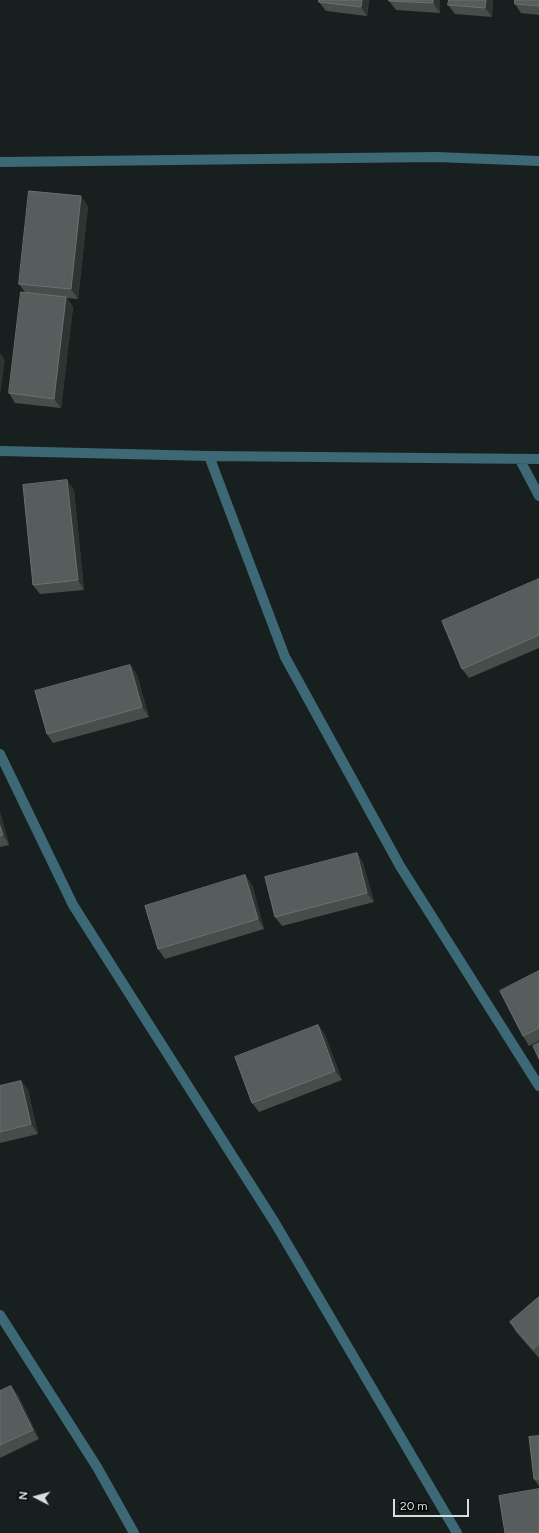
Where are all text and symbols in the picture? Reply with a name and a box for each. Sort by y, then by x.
north arrow [16,1477,56,1517]
text: N [17,1491,30,1501]
scale bar [395,1491,471,1517]
text: 20 m [400,1499,428,1513]

